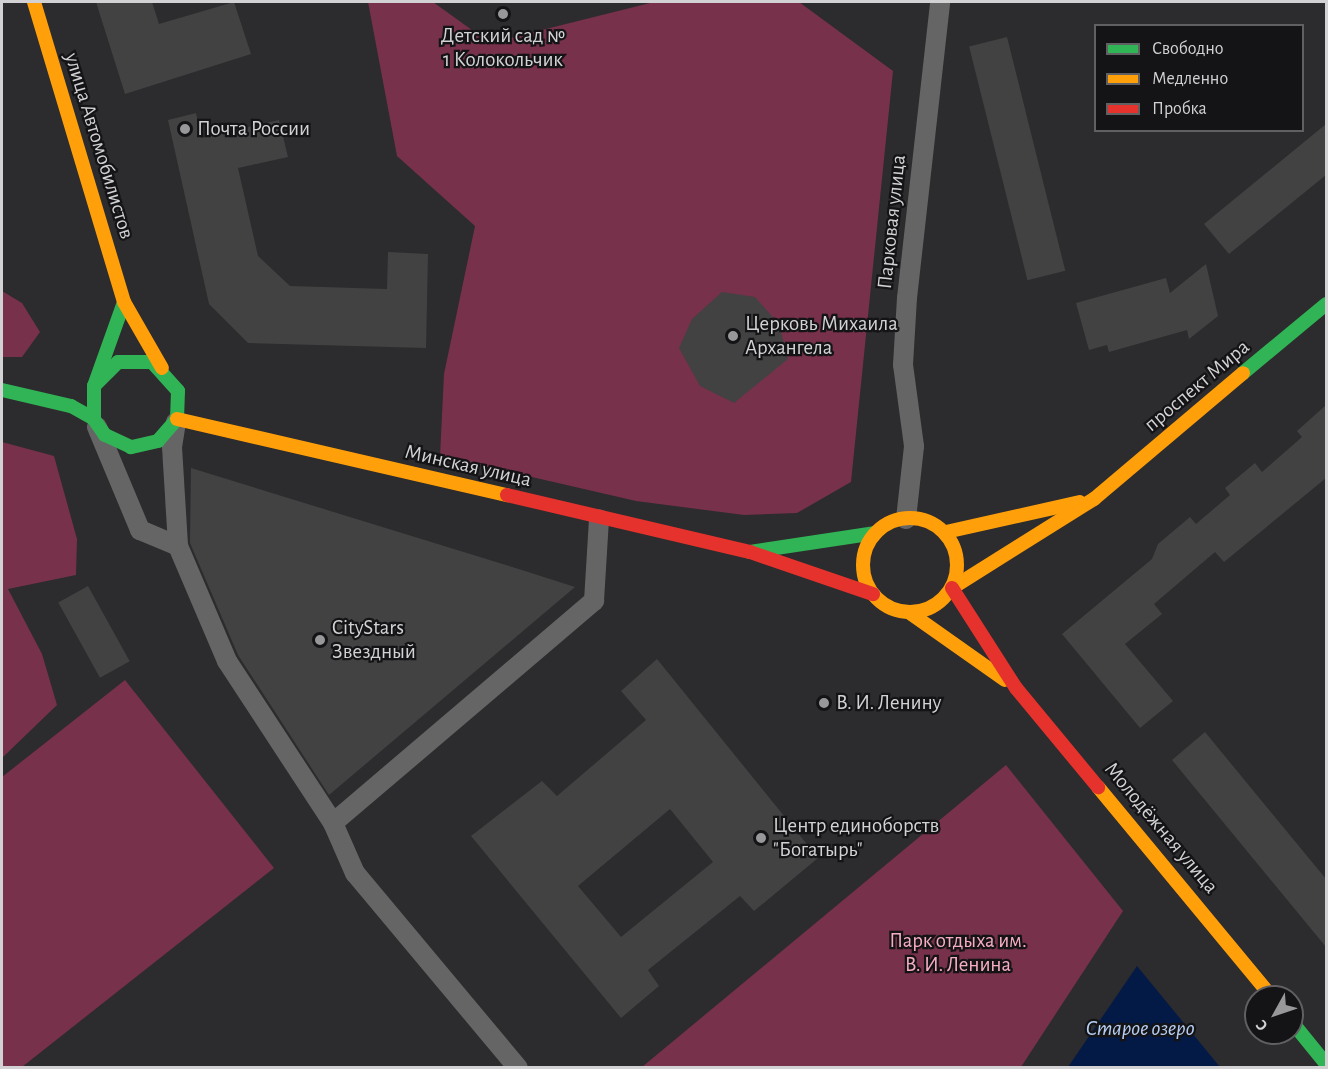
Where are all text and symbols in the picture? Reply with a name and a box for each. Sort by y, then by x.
marker: Детский сад № 1 Колокольчик [496,7,510,21]
place label: Детский сад № 1 Колокольчик [441,23,565,73]
legend [1094,24,1304,132]
text: Свободно [1152,40,1224,58]
street label: улица Автомобилистов [59,50,139,242]
text: Медленно [1152,70,1228,88]
text: Пробка [1152,100,1207,118]
place label: Почта России [197,116,310,142]
marker: Почта России [178,122,192,136]
street label: Парковая улица [872,153,912,291]
place label: Церковь Михаила Архангела [745,311,898,361]
marker: Церковь Михаила Архангела [726,329,740,343]
street label: проспект Мира [1139,335,1255,437]
street label: Минская улица [402,439,534,493]
place label: CityStars Звездный [332,615,416,665]
marker: CityStars Звездный [313,633,327,647]
place label: В. И. Ленину [836,690,941,716]
marker: В. И. Ленину [817,696,831,710]
street label: Молодёжная улица [1099,757,1223,899]
place label: Центр единоборств "Богатырь" [773,813,939,863]
marker: Центр единоборств "Богатырь" [754,831,768,845]
park label: Парк отдыха им. В. И. Ленина [889,928,1027,978]
north arrow [1244,985,1304,1045]
water label: Старое озеро [1085,1016,1195,1042]
text: С [1253,1017,1271,1034]

